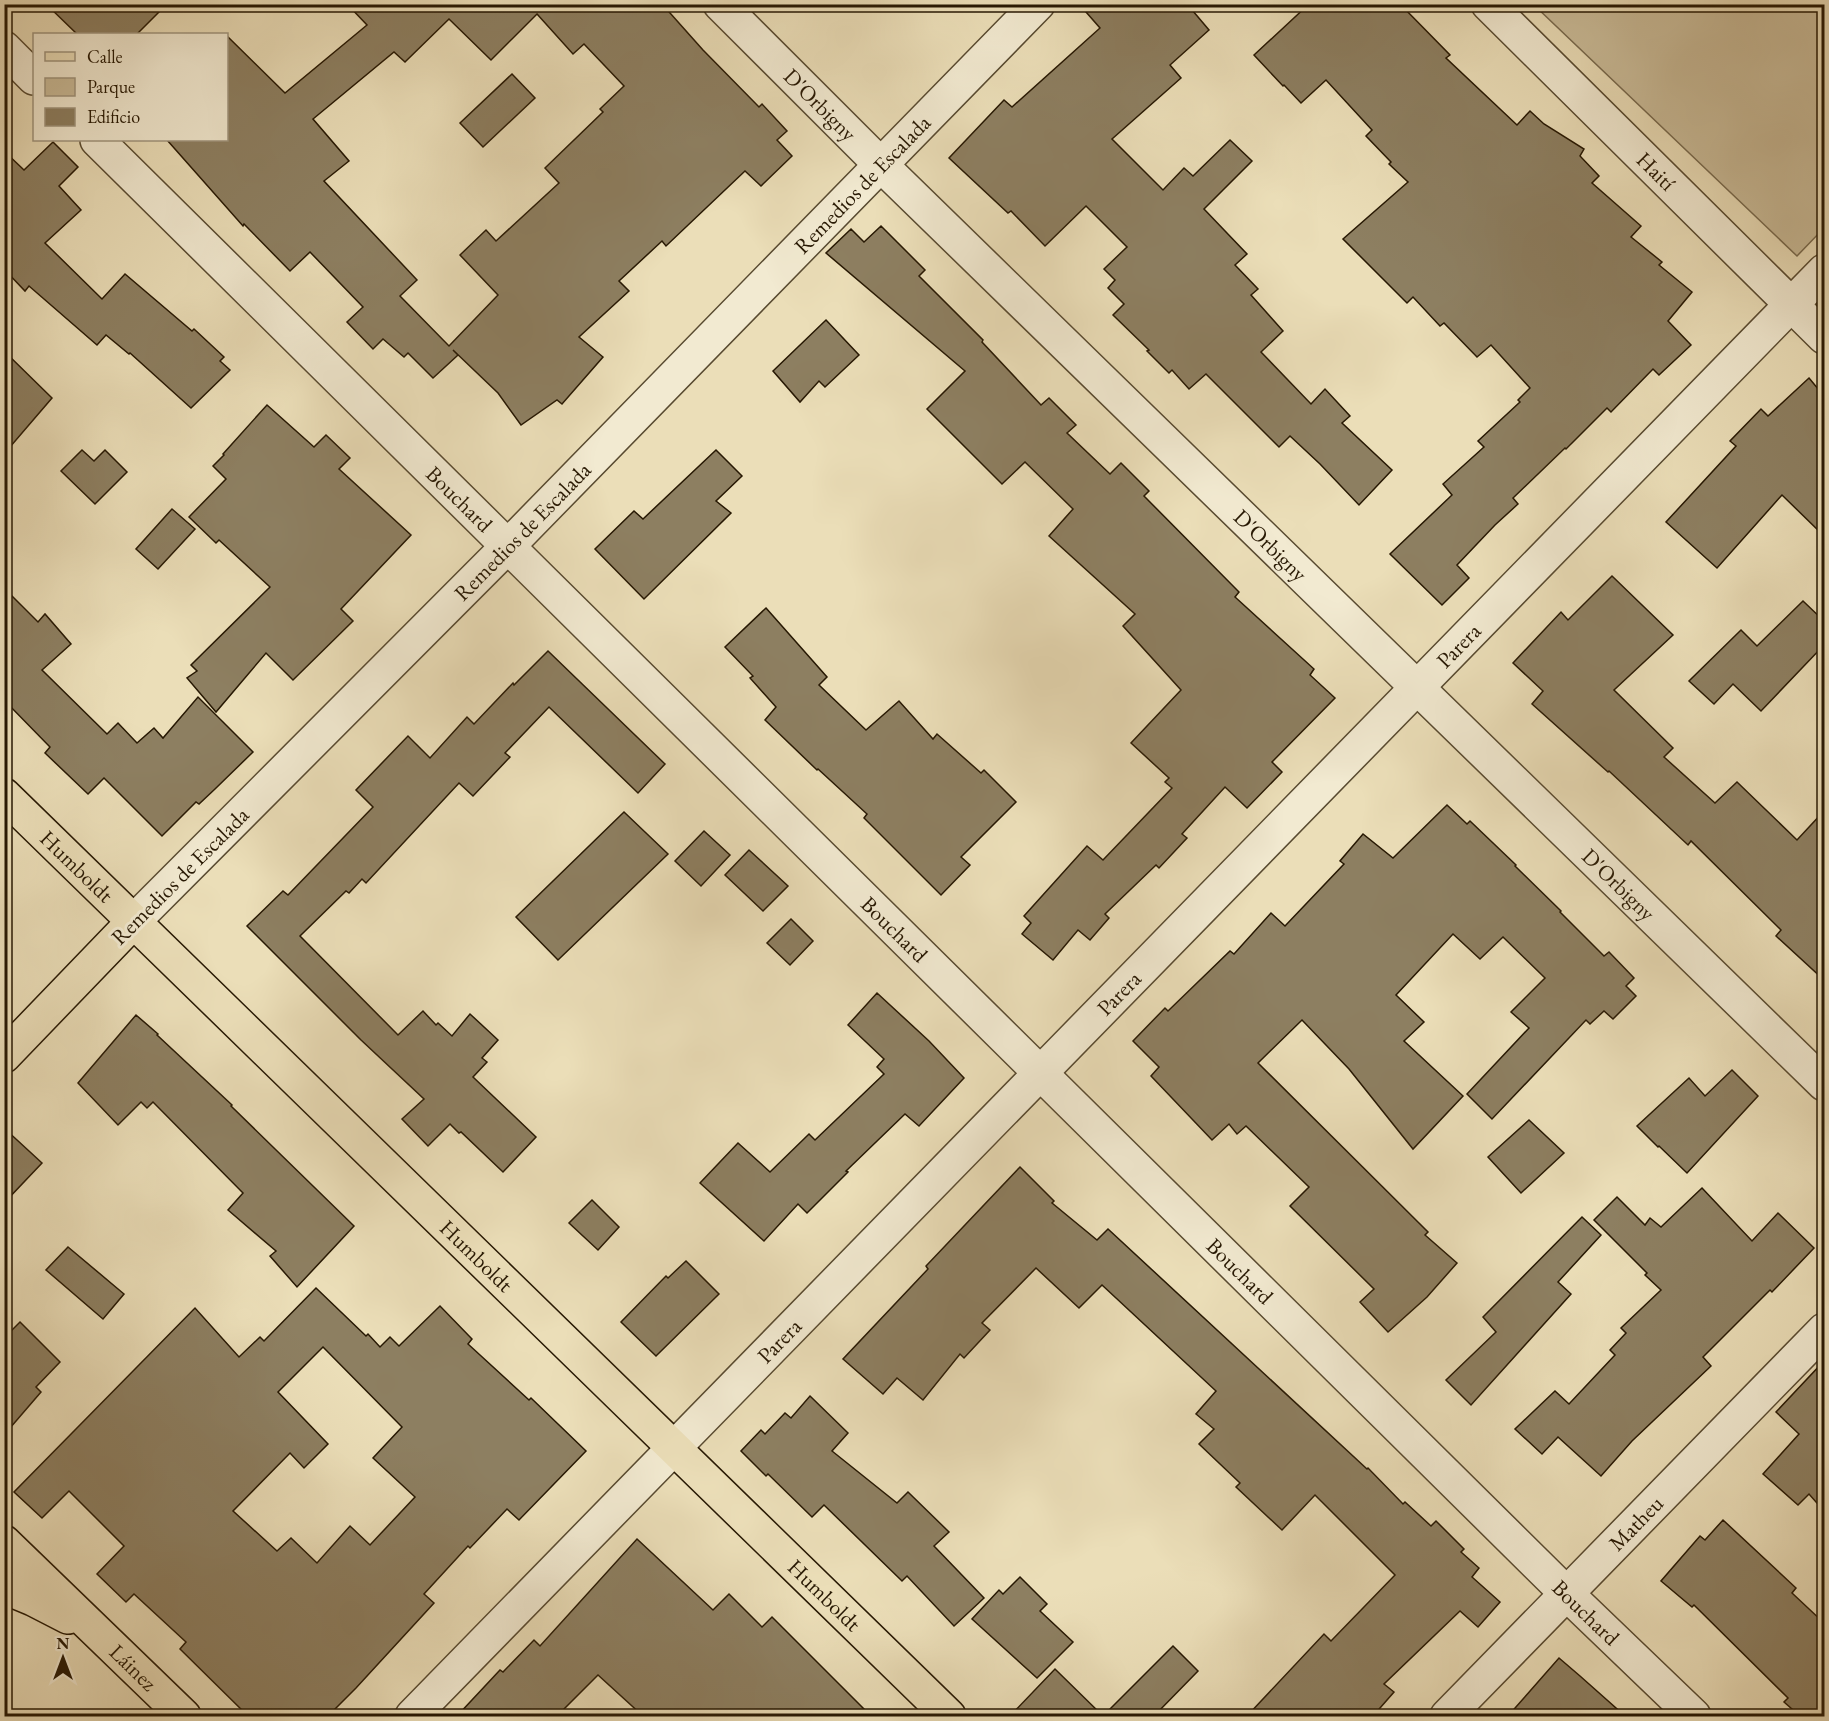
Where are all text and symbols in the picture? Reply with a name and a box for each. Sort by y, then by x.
legend [33,33,228,141]
text: Calle [87,45,123,68]
street label: D'Orbigny [778,62,863,147]
text: Parque [87,75,135,98]
text: Edificio [87,105,140,128]
street label: Remedios de Escalada [787,108,937,260]
street label: Haití [1630,145,1683,197]
street label: Remedios de Escalada [447,455,597,607]
street label: Bouchard [420,459,500,539]
street label: D'Orbigny [1228,502,1314,588]
street label: Parera [1430,616,1487,674]
street label: Remedios de Escalada [105,801,255,951]
street label: Humboldt [34,824,120,909]
street label: D'Orbigny [1576,842,1662,927]
street label: Bouchard [855,890,935,969]
street label: Parera [1090,964,1147,1022]
street label: Humboldt [434,1213,520,1298]
street label: Bouchard [1201,1231,1281,1311]
street label: Parera [750,1312,808,1369]
street label: Matheu [1602,1489,1670,1557]
street label: Humboldt [782,1552,868,1637]
street label: Bouchard [1546,1573,1627,1652]
north arrow [33,1628,93,1688]
text: N [57,1633,70,1654]
street label: Láinez [103,1637,164,1697]

